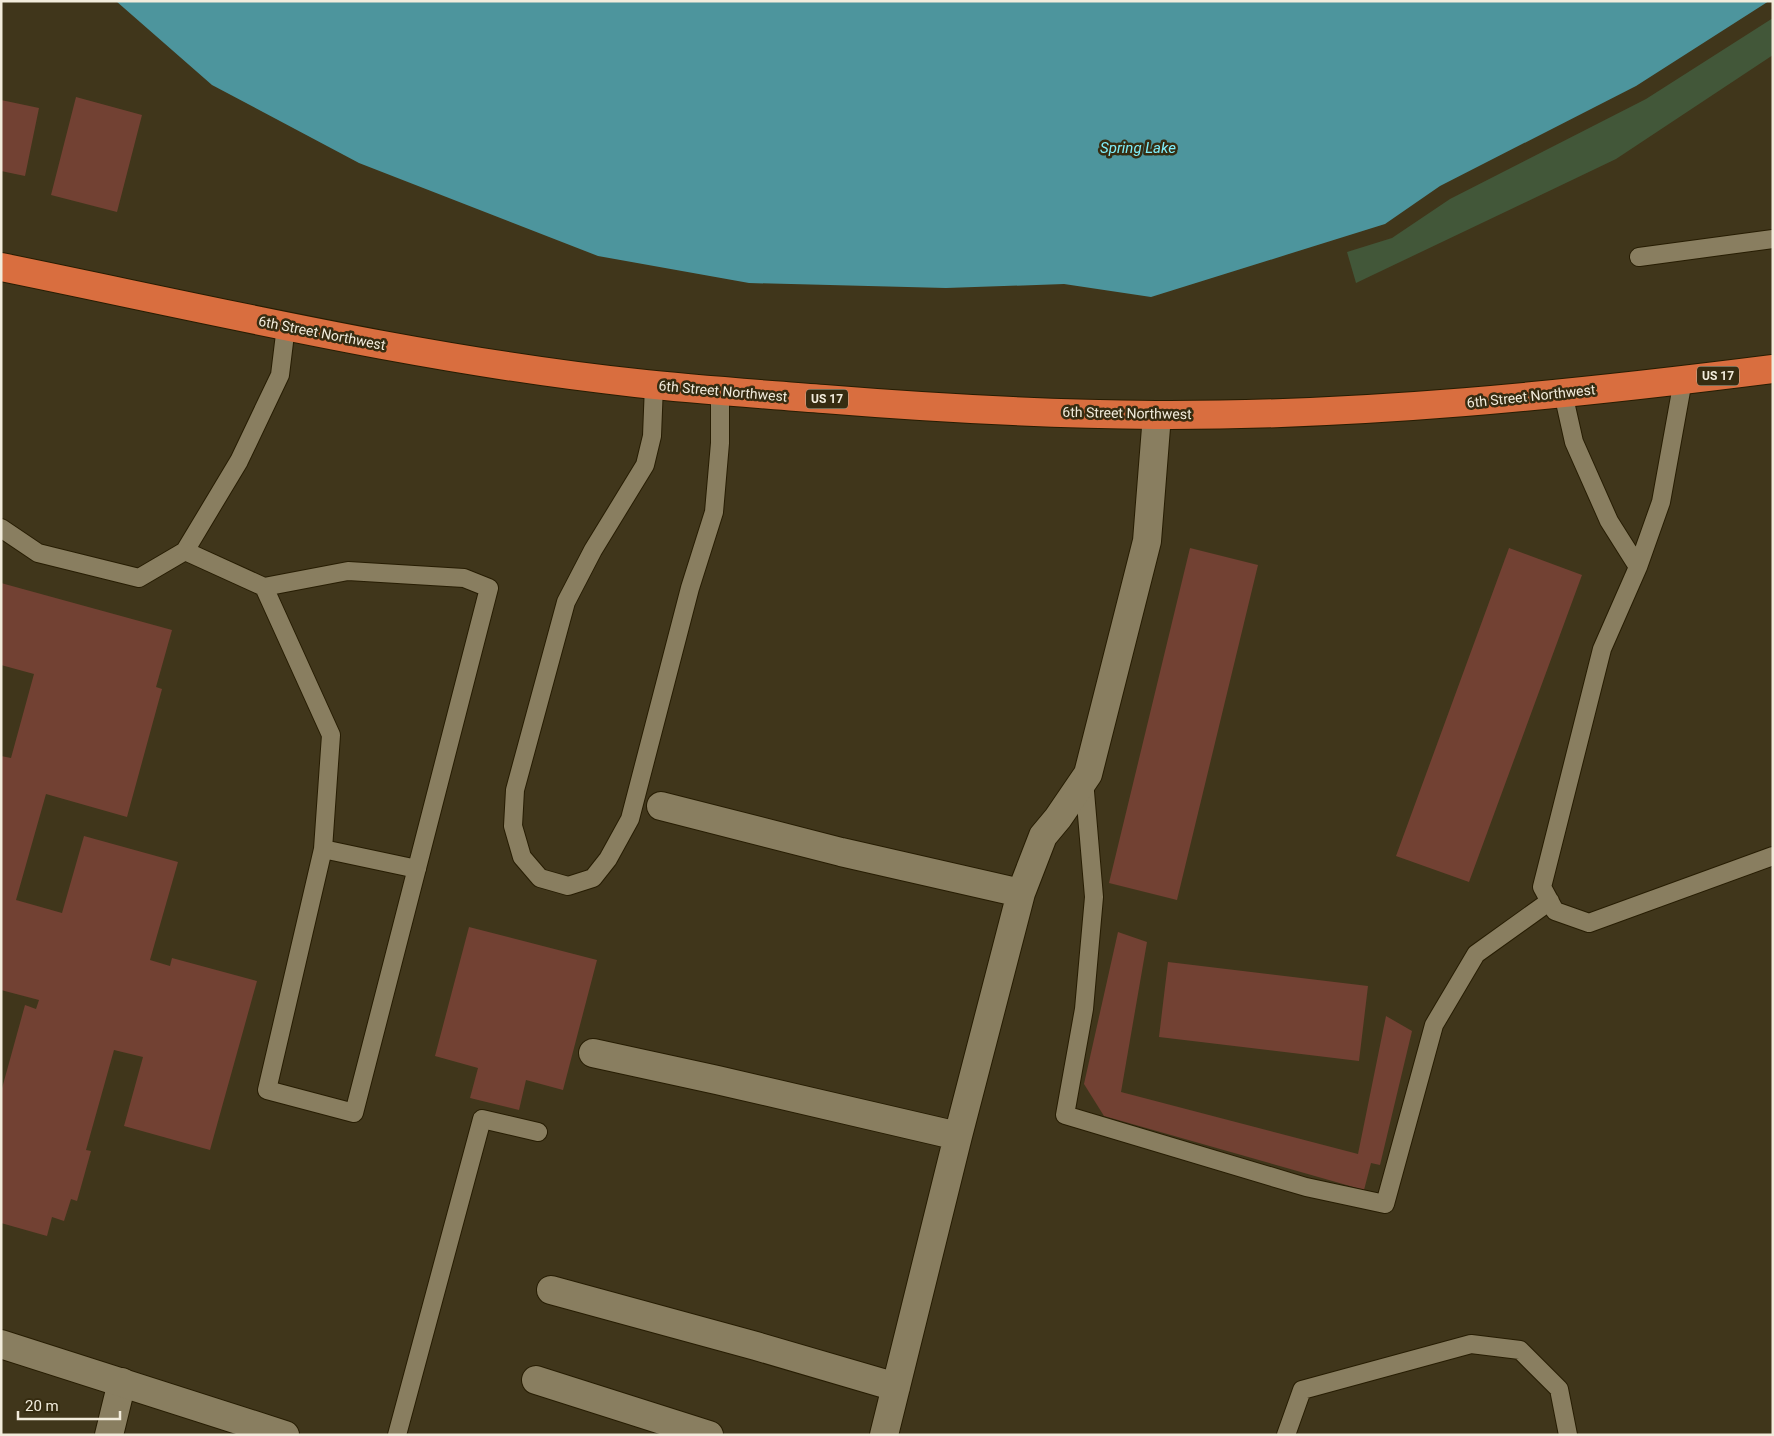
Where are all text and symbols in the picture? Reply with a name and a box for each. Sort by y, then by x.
water label: Spring Lake [1100,139,1176,157]
street label: 6th Street Northwest [257,313,387,353]
road number: US 17 [1697,366,1739,386]
street label: 6th Street Northwest [658,377,788,405]
street label: 6th Street Northwest [1466,381,1596,411]
road number: US 17 [806,389,848,408]
street label: 6th Street Northwest [1062,404,1192,422]
scale bar [18,1388,120,1420]
text: 20 m [25,1397,59,1415]

